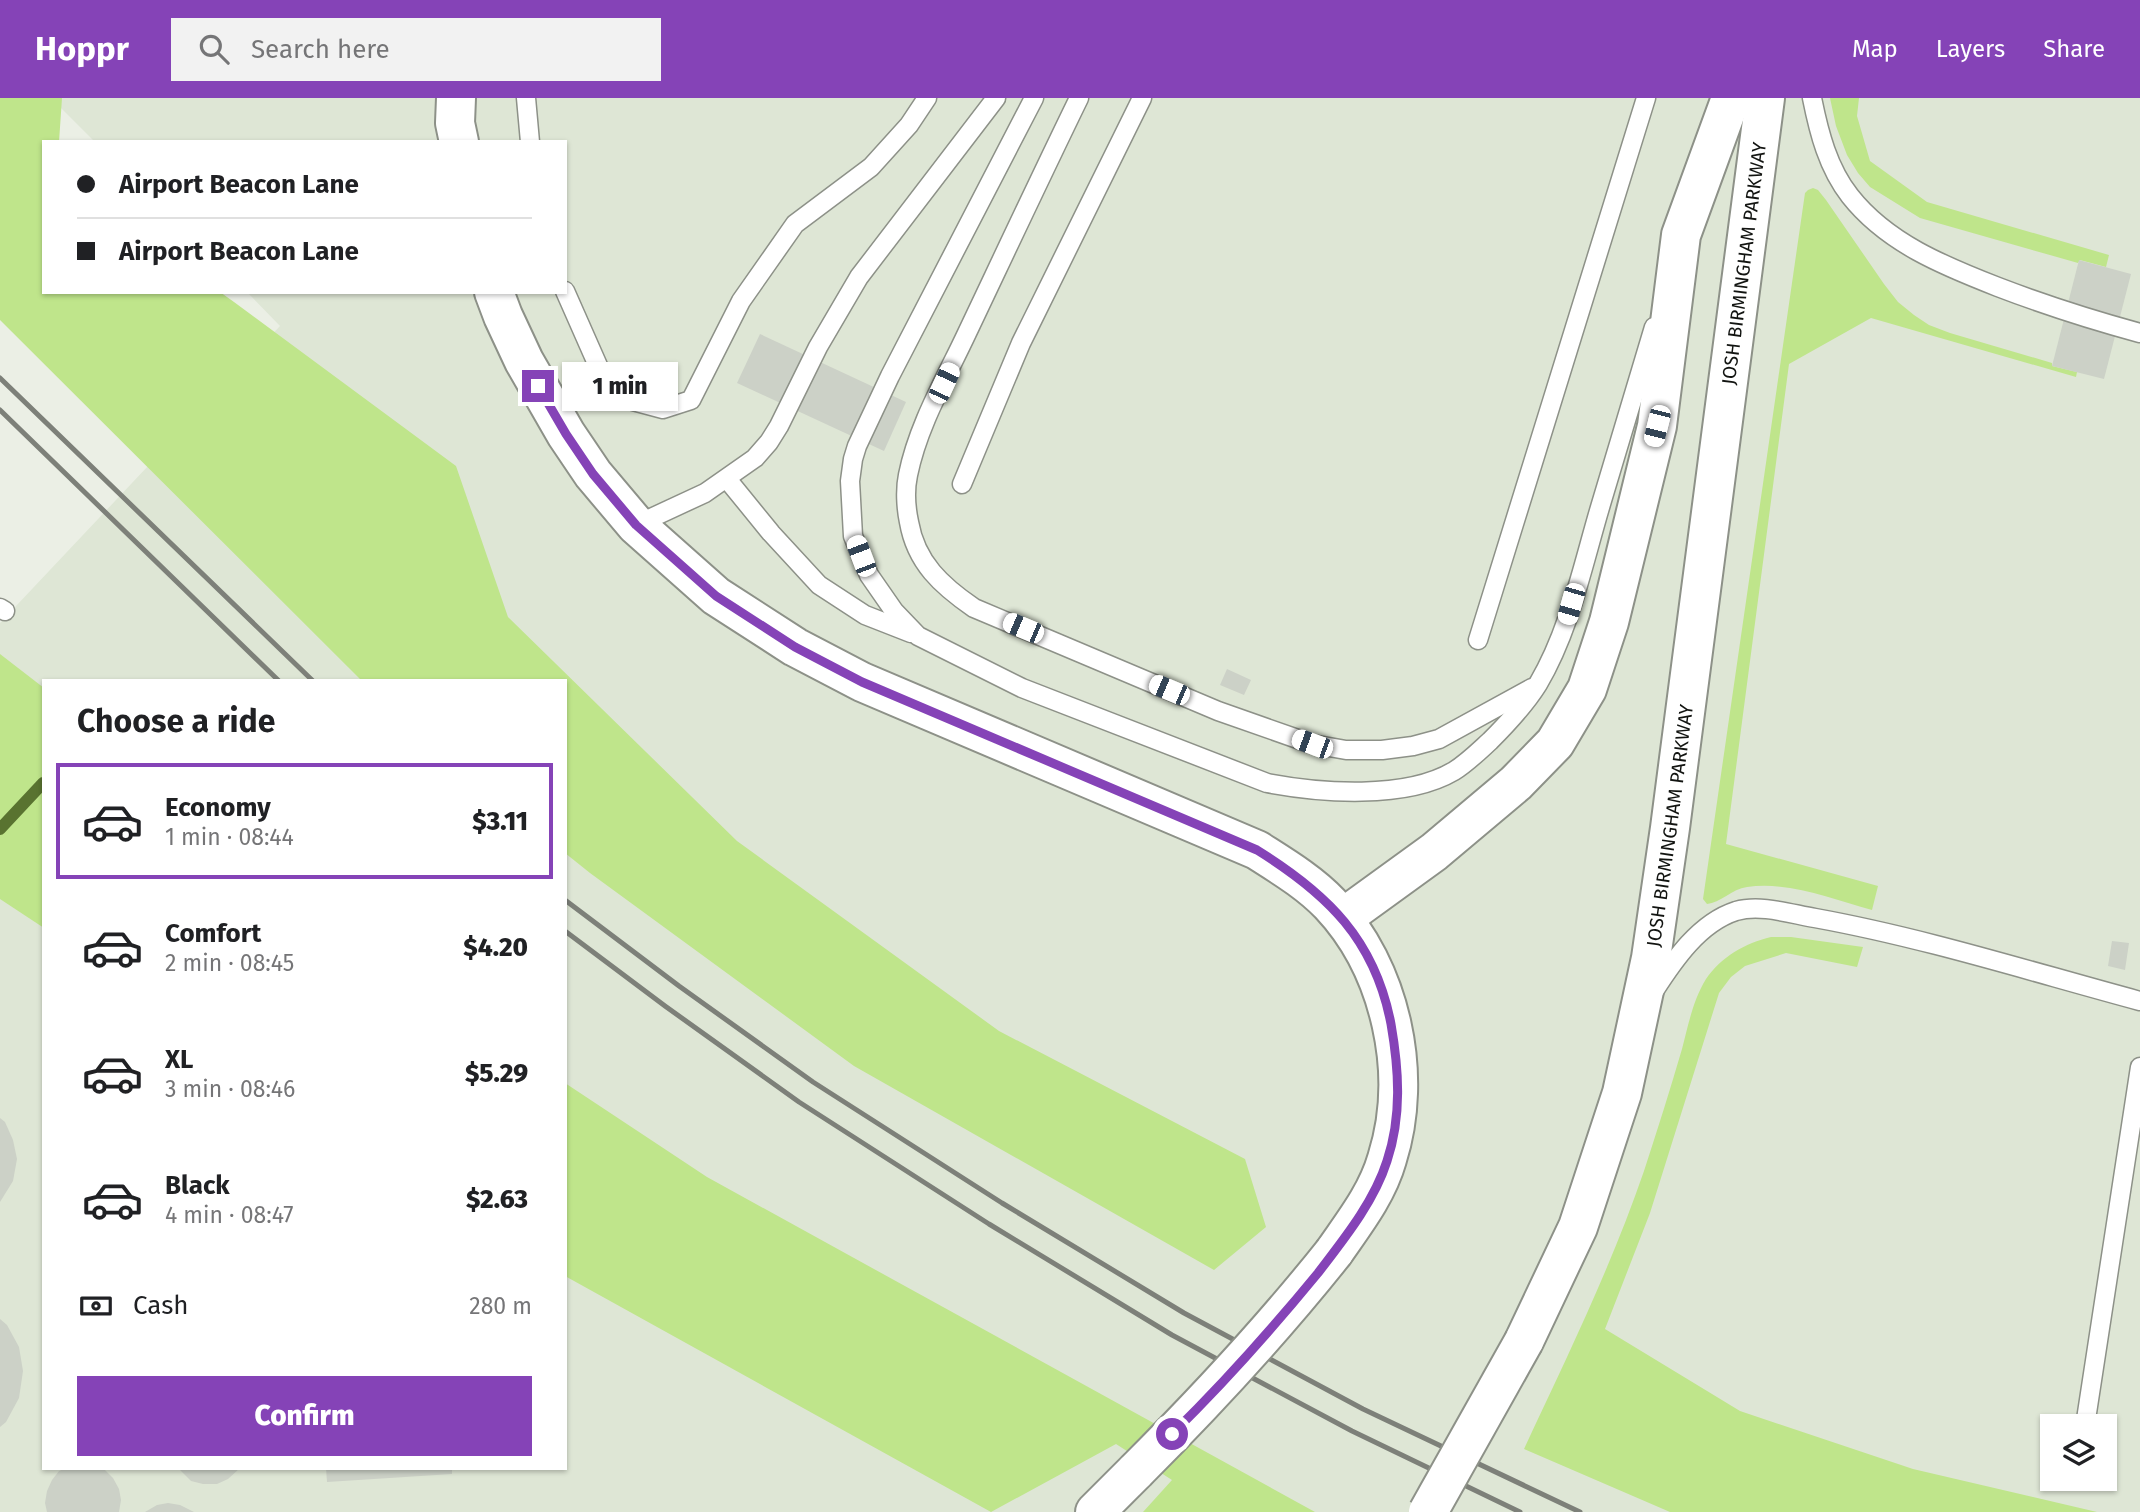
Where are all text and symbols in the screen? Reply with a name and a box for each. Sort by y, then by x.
search box [171,18,661,81]
text: Hoppr [35,29,129,69]
icon: search [195,30,233,68]
text: Search here [251,34,390,65]
text: Map [1852,35,1898,63]
text: Layers [1936,35,2005,63]
text: Share [2043,35,2105,63]
street label: JOSH BIRMINGHAM PARKWAY [1716,140,1771,386]
text: Airport Beacon Lane [119,169,359,200]
text: Airport Beacon Lane [119,236,359,267]
car [926,360,963,406]
callout: 1 min [562,362,678,410]
route end [522,370,554,402]
text: 1 min [592,372,648,400]
car [1642,403,1673,449]
car [844,533,879,579]
car [1556,581,1587,627]
car [1000,610,1047,646]
car [1146,672,1193,708]
text: Choose a ride [77,702,275,740]
street label: JOSH BIRMINGHAM PARKWAY [1641,702,1698,948]
car [1289,727,1336,761]
icon: car [81,790,144,853]
text: Economy [165,792,271,823]
text: $3.11 [472,806,528,837]
text: 1 min · 08:44 [165,823,294,851]
icon: car [81,916,144,979]
text: Comfort [165,918,261,949]
text: $4.20 [463,932,528,963]
text: 2 min · 08:45 [165,949,294,977]
icon: car [81,1042,144,1105]
text: XL [165,1044,193,1075]
text: $5.29 [465,1058,528,1089]
text: 3 min · 08:46 [165,1075,295,1103]
icon: car [81,1168,144,1231]
text: Black [165,1170,230,1201]
text: $2.63 [466,1184,528,1215]
text: 4 min · 08:47 [165,1201,294,1229]
icon: cash [77,1287,115,1325]
text: Cash [133,1290,189,1321]
text: 280 m [469,1292,532,1320]
button: Confirm [77,1376,532,1456]
map controls [2040,1414,2117,1491]
button: layers [2040,1414,2117,1491]
route start [1156,1418,1188,1450]

